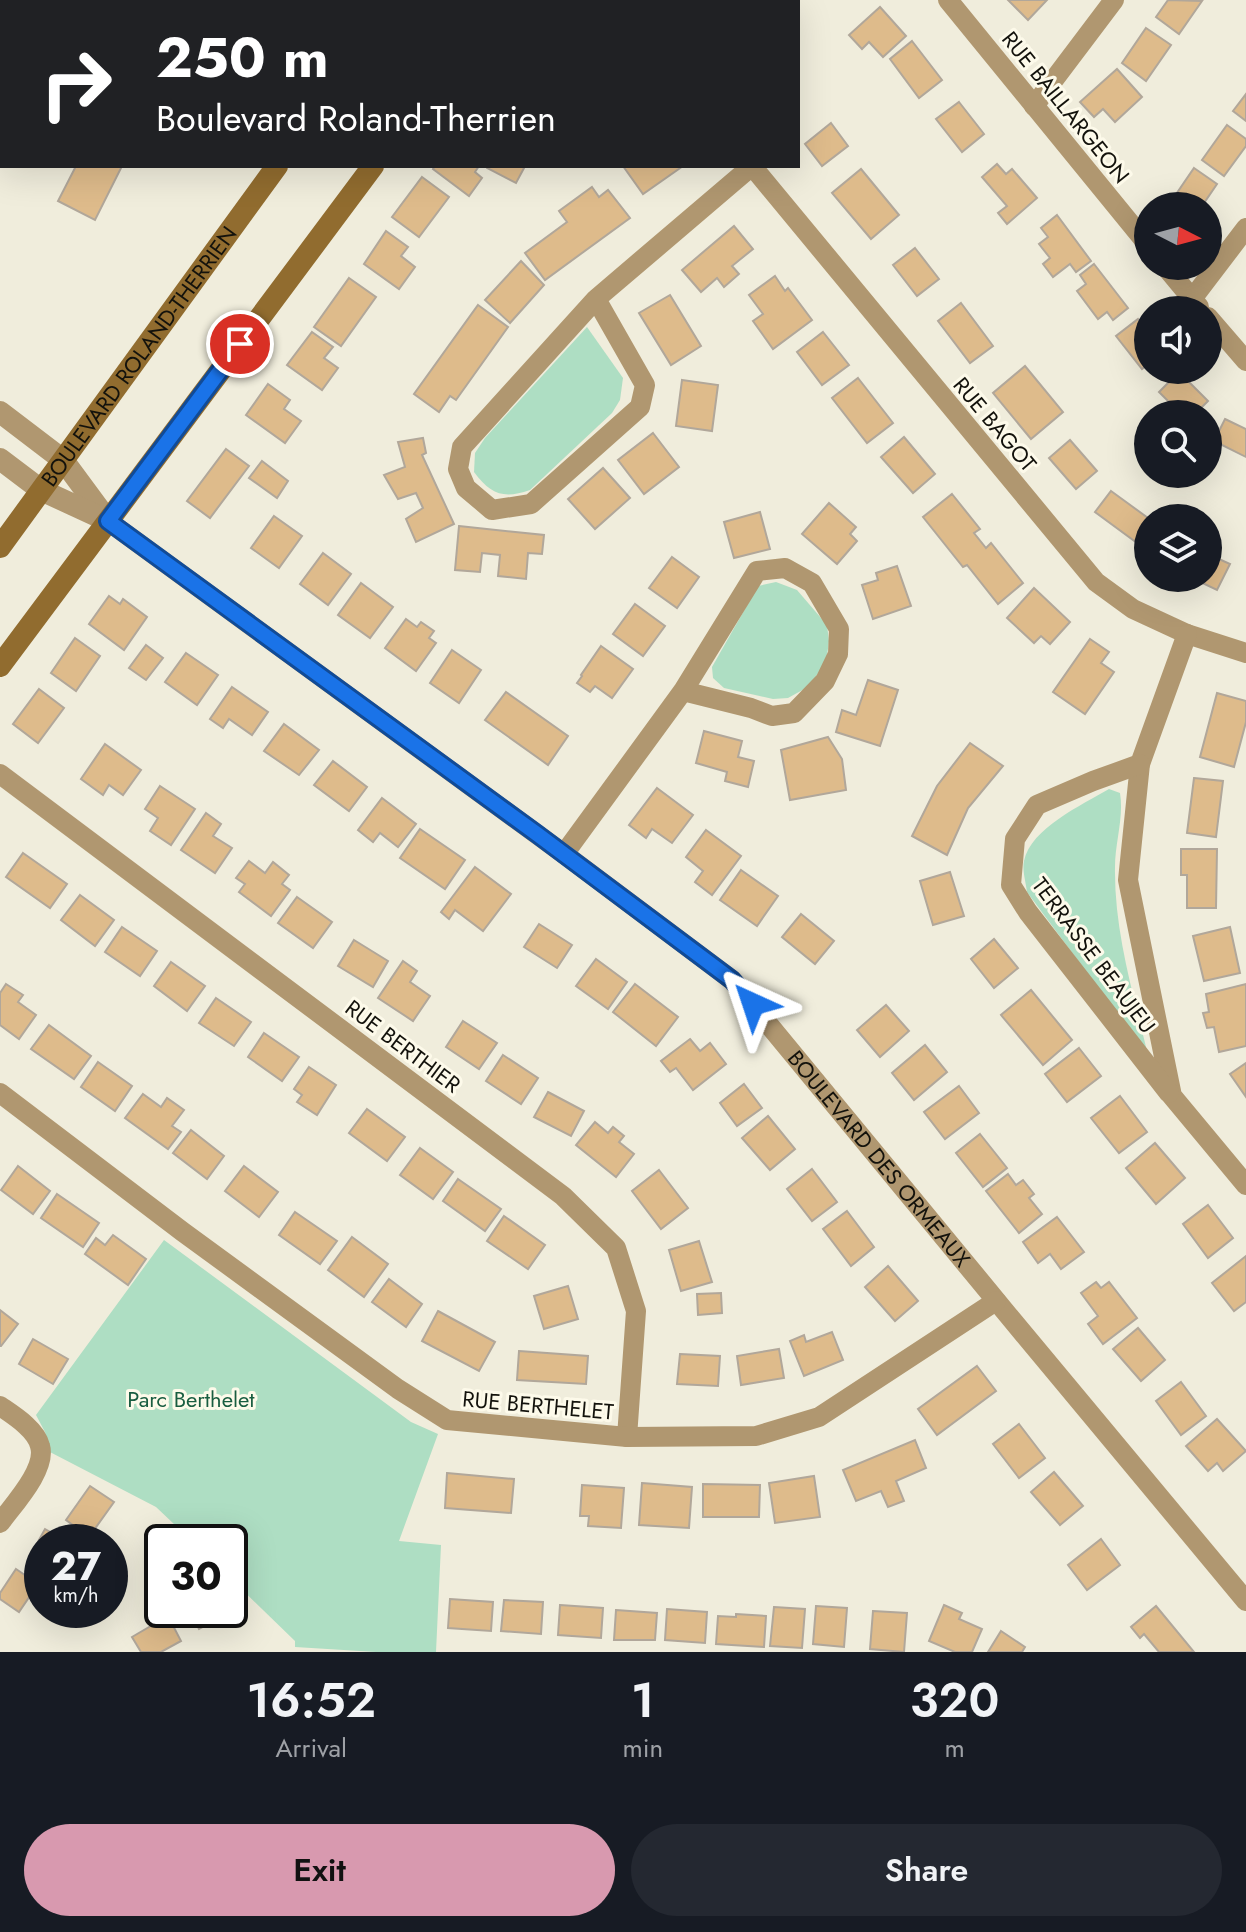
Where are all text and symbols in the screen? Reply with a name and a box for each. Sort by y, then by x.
text: 250 m [156,17,329,98]
street label: RUE BAILLARGEON [995,24,1137,190]
icon: right [24,32,128,136]
text: Boulevard Roland-Therrien [156,92,556,144]
north arrow [1134,192,1222,280]
map controls [1134,192,1222,592]
street label: BOULEVARD ROLAND-THERRIEN [33,219,244,493]
button: sound [1134,296,1222,384]
pin [206,310,274,378]
icon: arrive [218,322,262,366]
street label: RUE BAGOT [946,370,1045,479]
button: search [1134,400,1222,488]
button: layers [1134,504,1222,592]
street label: TERRASSE BEAUJEU [1025,870,1163,1040]
position arrow [711,962,795,1046]
street label: RUE BERTHIER [339,992,468,1100]
street label: BOULEVARD DES ORMEAUX [780,1043,978,1274]
street label: RUE BERTHELET [461,1382,616,1428]
park label: Parc Berthelet [127,1383,255,1415]
speed limit sign: 30 [144,1524,248,1628]
text: 27 [51,1537,101,1595]
text: km/h [53,1581,99,1610]
text: 16:52 [247,1666,376,1735]
text: 1 [631,1666,655,1735]
text: 320 [910,1666,999,1735]
text: Arrival [275,1729,347,1767]
text: min [622,1729,663,1767]
text: m [944,1729,965,1767]
button: Exit [24,1824,615,1916]
button: Share [631,1824,1222,1916]

